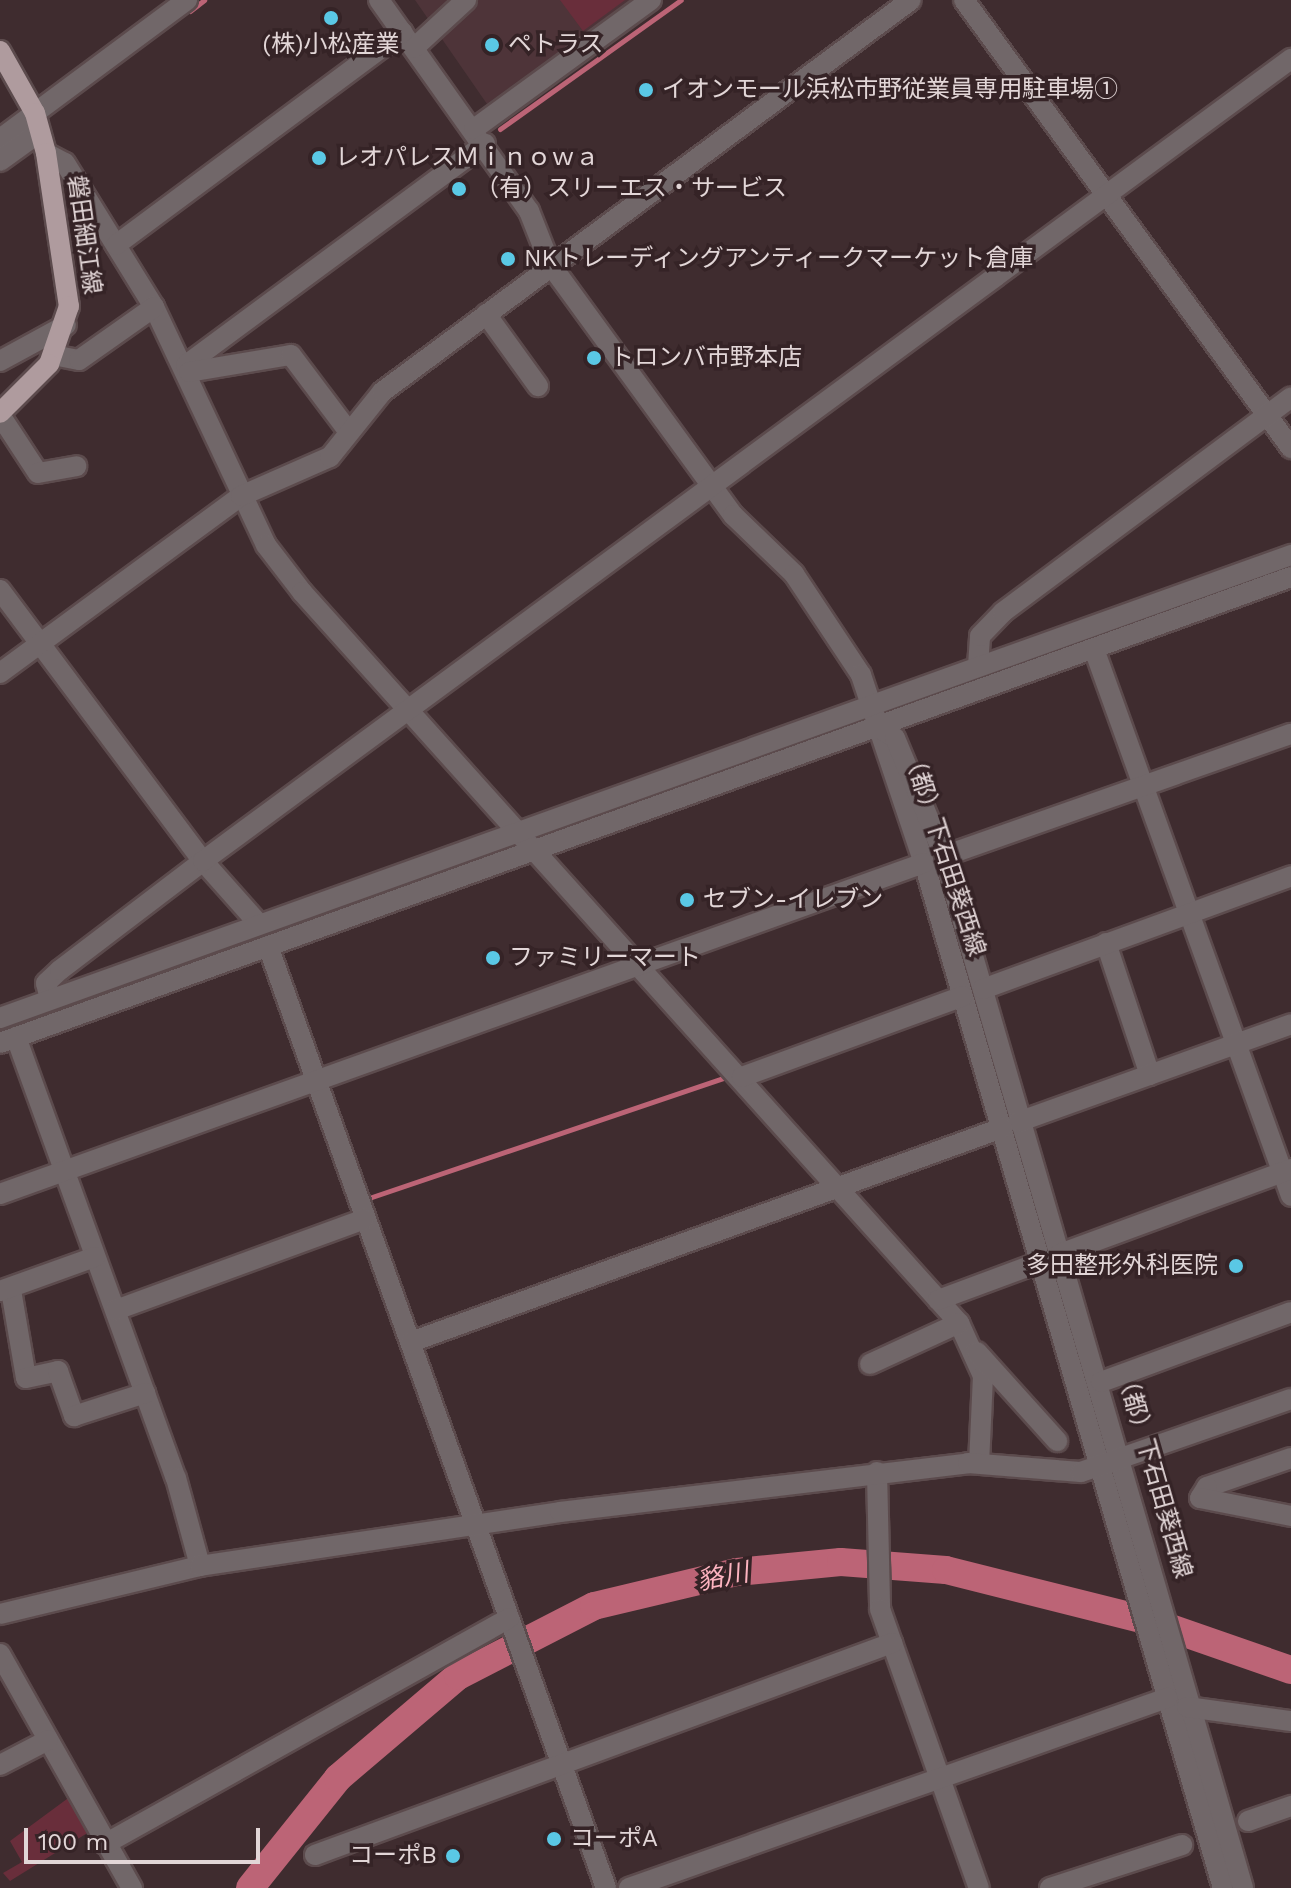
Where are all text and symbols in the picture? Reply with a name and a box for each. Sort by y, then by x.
marker: (株)小松産業 [322,9,340,27]
place label: (株)小松産業 [263,31,399,59]
place label: ペトラス [508,31,604,59]
marker: ペトラス [483,36,501,54]
place label: イオンモール浜松市野従業員専用駐車場① [662,76,1118,104]
marker: イオンモール浜松市野従業員専用駐車場① [637,81,655,99]
place label: レオパレスＭｉｎｏｗａ [335,144,599,172]
marker: レオパレスＭｉｎｏｗａ [310,149,328,167]
street label: 磐田細江線 [61,174,107,296]
place label: （有）スリーエス・サービス [475,175,787,203]
marker: （有）スリーエス・サービス [450,180,468,198]
place label: NKトレーディングアンティークマーケット倉庫 [524,245,1037,273]
marker: NKトレーディングアンティークマーケット倉庫 [499,250,517,268]
place label: トロンバ市野本店 [610,344,802,372]
marker: トロンバ市野本店 [585,349,603,367]
street label: （都）下石田葵西線 [897,746,991,960]
place label: セブン-イレブン [703,886,883,914]
marker: セブン-イレブン [678,891,696,909]
place label: ファミリーマート [509,944,701,972]
marker: ファミリーマート [484,949,502,967]
place label: 多田整形外科医院 [1026,1252,1218,1280]
marker: 多田整形外科医院 [1225,1255,1247,1277]
street label: （都）下石田葵西線 [1110,1366,1198,1582]
water label: 貉川 [695,1557,751,1597]
scale bar [28,1812,264,1862]
place label: コーポA [570,1825,658,1853]
text: 100 m [38,1828,108,1856]
marker: コーポA [545,1830,563,1848]
place label: コーポB [349,1842,437,1870]
marker: コーポB [444,1847,462,1865]

